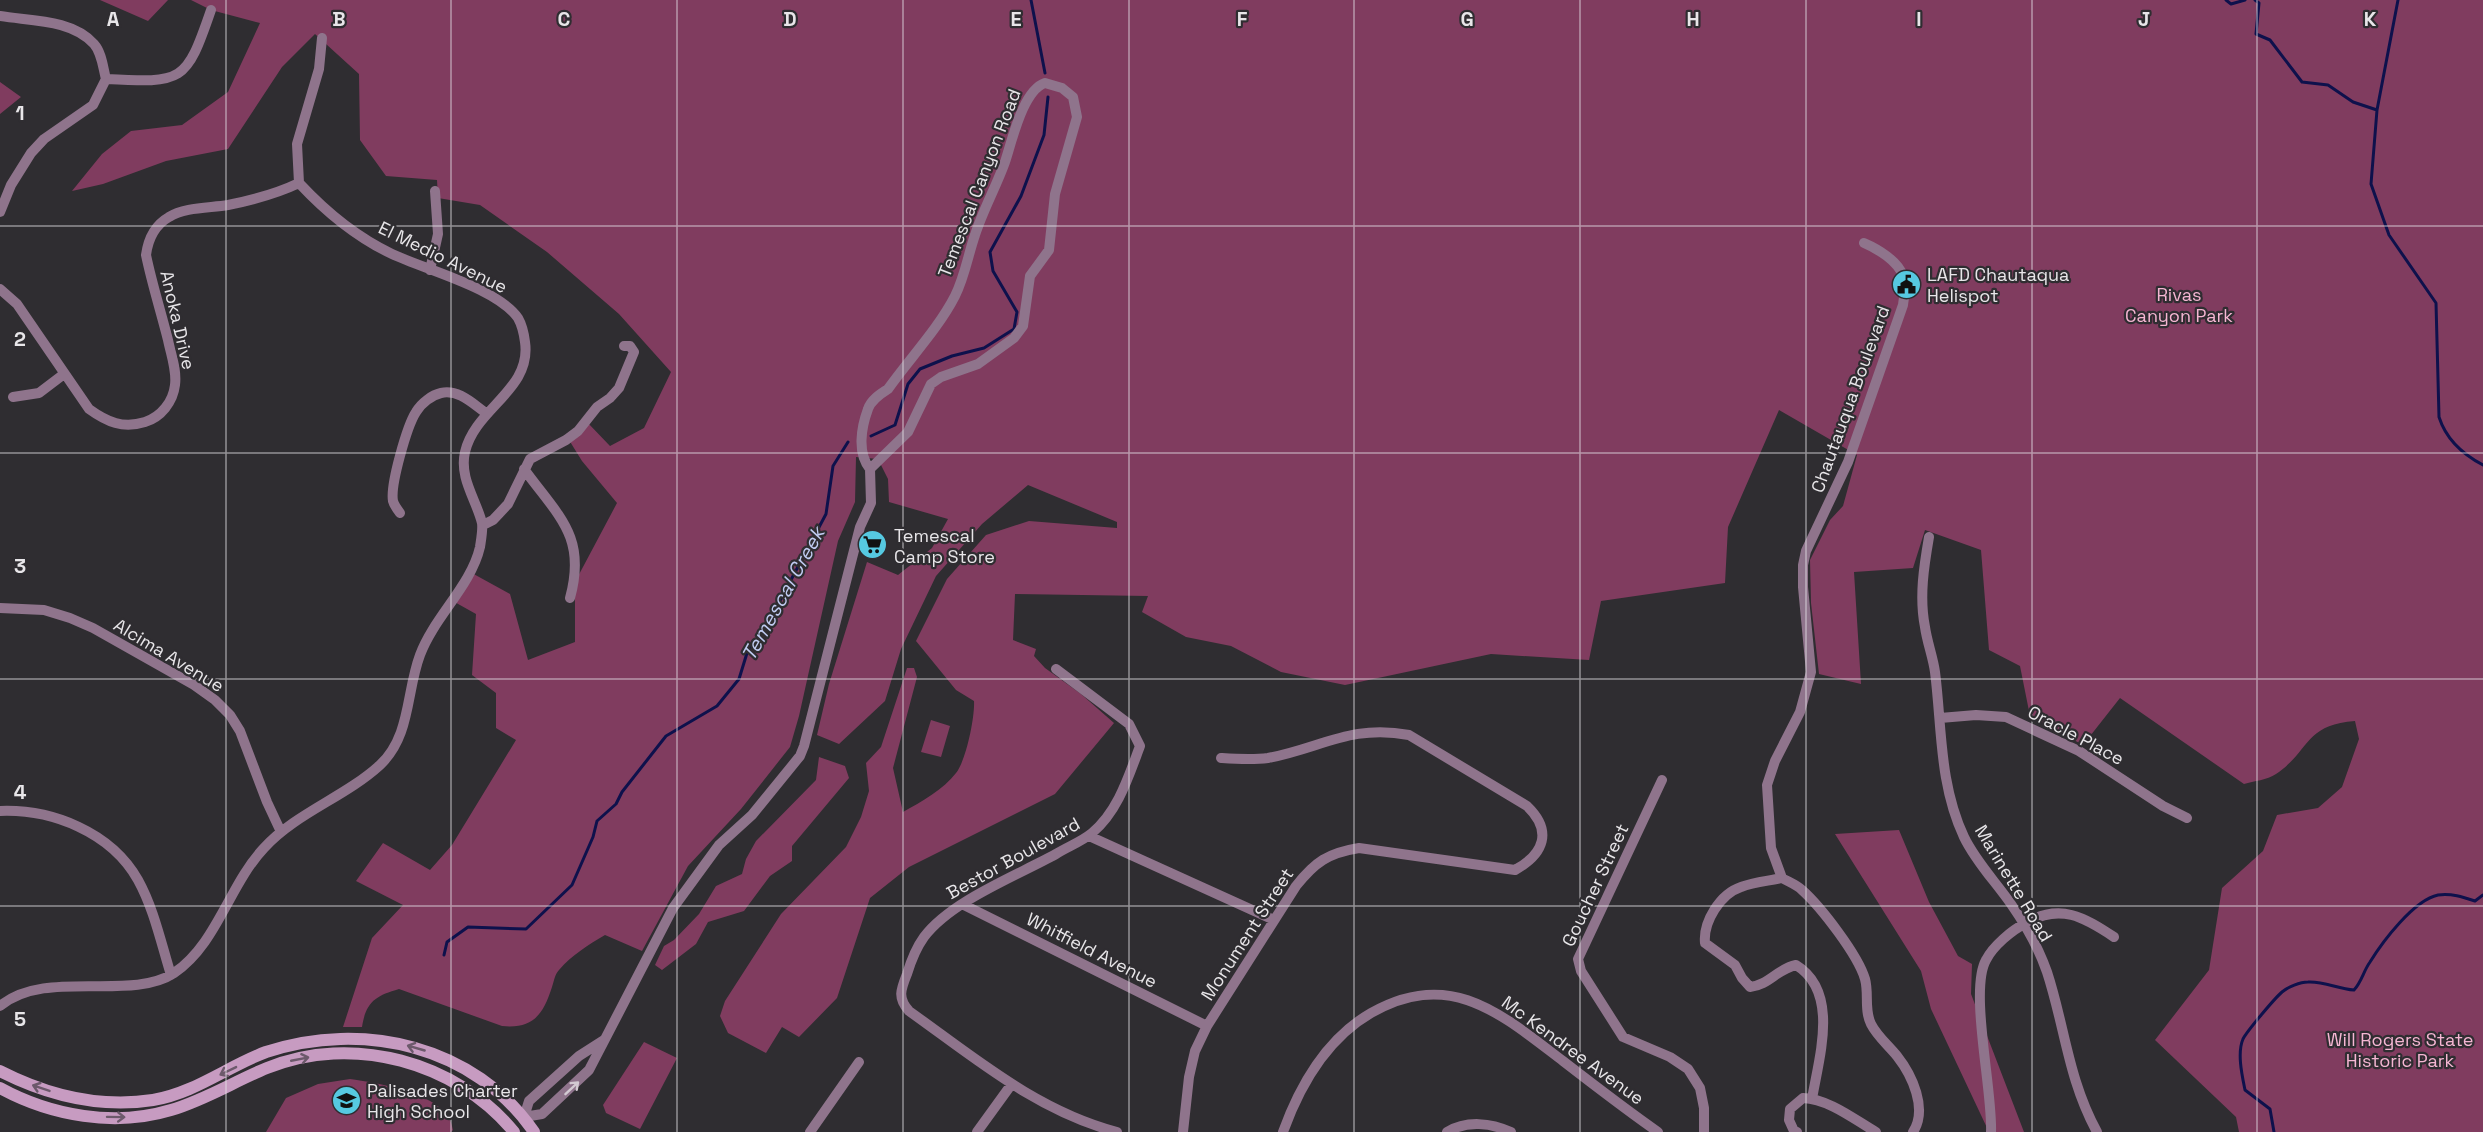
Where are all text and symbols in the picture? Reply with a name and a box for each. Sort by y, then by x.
text: A [107,6,120,32]
text: B [332,6,346,32]
text: C [558,6,571,32]
text: D [783,6,797,32]
text: E [1010,6,1022,32]
text: F [1237,6,1248,32]
text: G [1460,6,1474,32]
text: H [1686,6,1700,32]
text: I [1916,6,1922,32]
text: J [2138,6,2150,32]
text: K [2364,6,2377,32]
street label: Temescal Canyon Road [932,86,1026,280]
text: 1 [15,100,25,126]
street label: El Medio Avenue [375,216,511,298]
place label: LAFD Chautaqua Helispot [1927,263,2069,307]
street label: Anoka Drive [155,268,201,372]
public building icon: LAFD Chautaqua Helispot [1890,268,1922,300]
park label: Rivas Canyon Park [2125,283,2233,327]
street label: Chautauqua Boulevard [1805,302,1895,496]
text: 2 [14,326,26,352]
water label: Temescal Creek [735,521,832,666]
place label: Temescal Camp Store [894,524,995,568]
supermarket icon: Temescal Camp Store [857,529,889,561]
text: 3 [14,553,26,579]
street label: Alcima Avenue [110,613,228,697]
street label: Oracle Place [2024,700,2128,770]
text: 4 [14,779,27,805]
street label: Bestor Boulevard [942,812,1084,904]
street label: Goucher Street [1556,820,1634,950]
street label: Marinette Road [1970,820,2058,946]
street label: Monument Street [1196,863,1298,1005]
street label: Whitfield Avenue [1023,907,1161,993]
street label: Mc Kendree Avenue [1497,991,1649,1109]
text: 5 [14,1006,26,1032]
park label: Will Rogers State Historic Park [2327,1028,2473,1072]
one-way arrow [407,1042,426,1053]
one-way arrow [290,1053,310,1064]
one-way arrow [220,1065,238,1077]
place label: Palisades Charter High School [367,1079,518,1123]
one-way arrow [564,1081,579,1095]
one-way arrow [32,1082,51,1093]
school or university icon: Palisades Charter High School [330,1084,362,1116]
one-way arrow [106,1111,126,1123]

